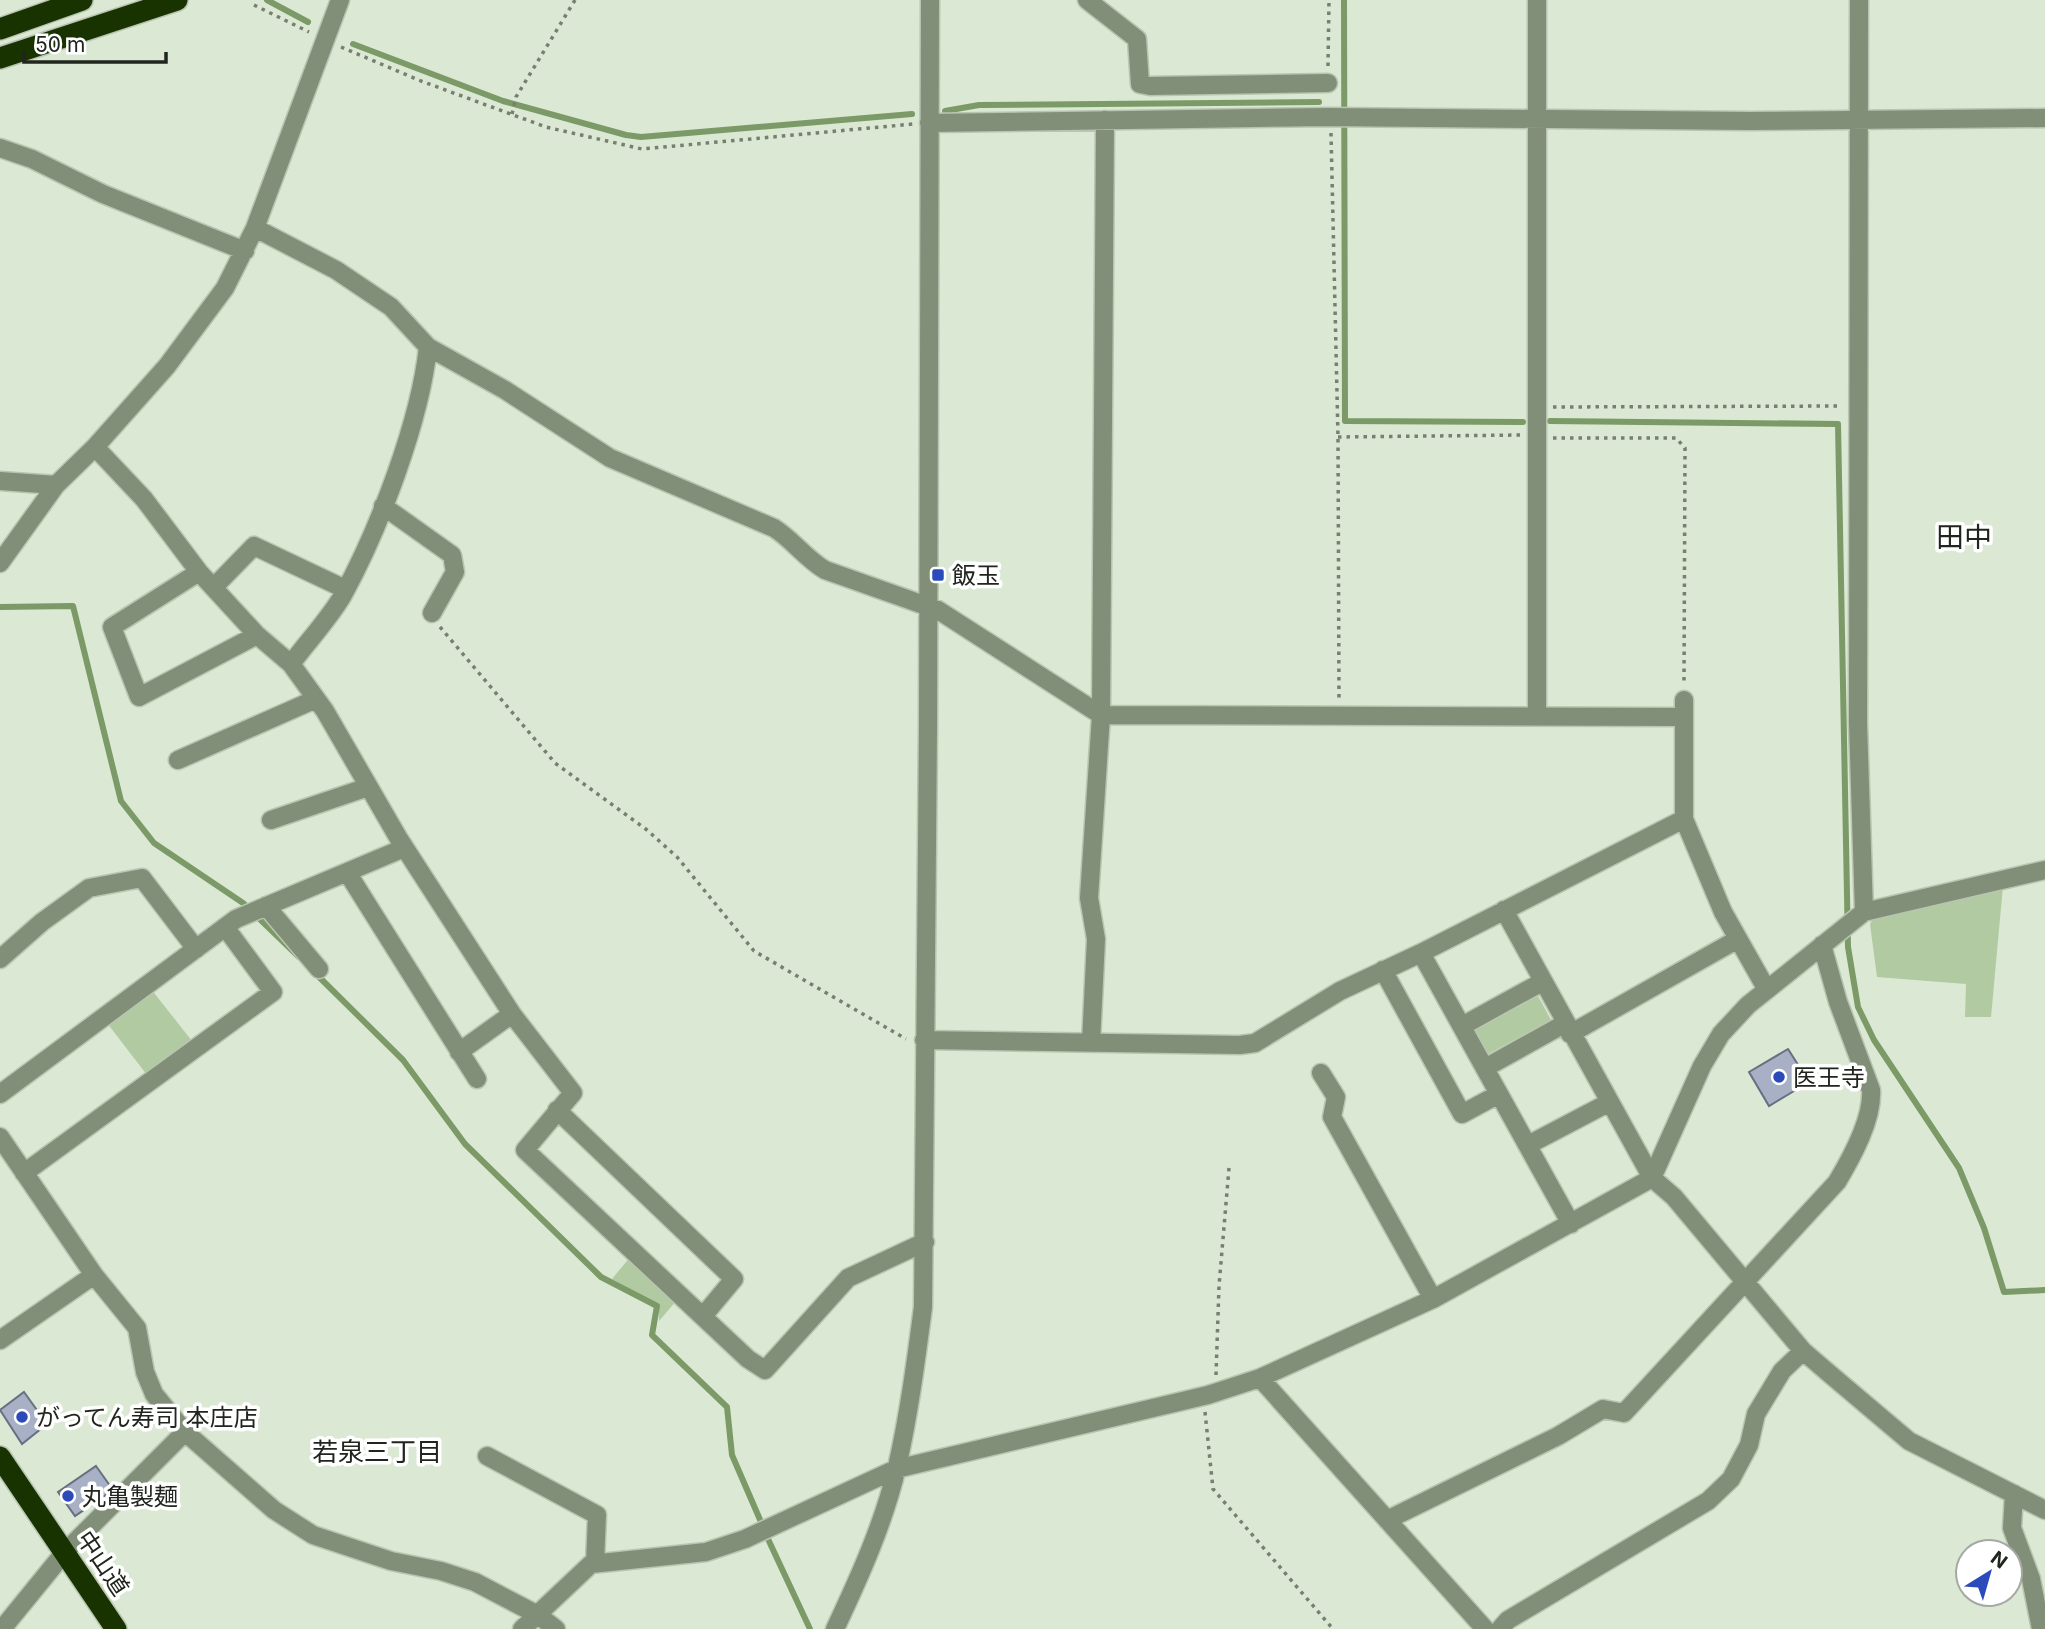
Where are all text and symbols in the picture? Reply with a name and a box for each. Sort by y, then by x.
scale bar [24,21,166,65]
text: 50 m [35,32,85,57]
district label: 田中 [1936,520,1992,554]
place label: 飯玉 [952,561,1000,590]
marker: 飯玉 [930,567,946,583]
place label: 医王寺 [1793,1063,1865,1092]
marker: 医王寺 [1771,1069,1787,1085]
place label: がってん寿司 本庄店 [36,1403,258,1432]
marker: がってん寿司 本庄店 [14,1409,30,1425]
district label: 若泉三丁目 [312,1436,442,1467]
place label: 丸亀製麺 [82,1482,178,1511]
marker: 丸亀製麺 [60,1488,76,1504]
street label: 中山道 [71,1525,135,1601]
north arrow [1954,1538,2024,1608]
text: N [1986,1546,2012,1573]

